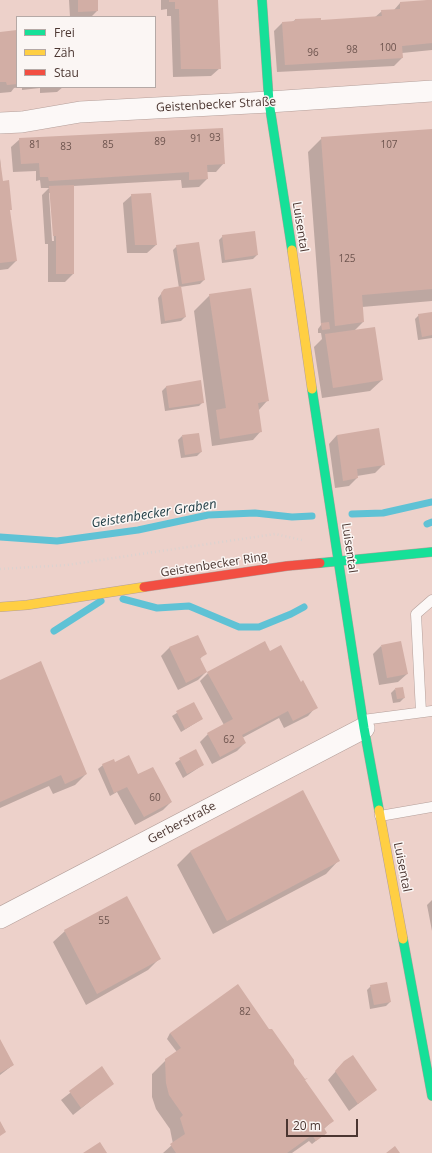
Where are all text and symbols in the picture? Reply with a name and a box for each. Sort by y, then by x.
legend [16,16,156,88]
text: Frei [54,24,75,41]
house number: 100 [379,42,397,54]
text: Zäh [54,44,75,61]
house number: 98 [346,44,358,56]
house number: 96 [307,47,319,59]
text: Stau [54,64,79,81]
street label: Geistenbecker Straße [156,95,276,115]
house number: 93 [209,132,221,144]
house number: 91 [190,133,202,145]
house number: 89 [154,136,166,148]
house number: 81 [29,139,41,151]
house number: 85 [102,139,114,151]
house number: 107 [380,139,398,151]
house number: 83 [60,141,72,153]
street label: Luisental [289,201,311,253]
house number: 125 [338,253,356,265]
water label: Geistenbecker Graben [90,496,218,532]
street label: Luisental [338,522,360,574]
street label: Geistenbecker Ring [160,549,268,581]
house number: 62 [223,734,235,746]
house number: 60 [149,792,161,804]
street label: Gerberstraße [145,799,219,847]
street label: Luisental [390,841,414,893]
house number: 55 [98,915,110,927]
house number: 82 [239,1006,251,1018]
scale bar [288,1111,360,1137]
text: 20 m [293,1117,321,1134]

